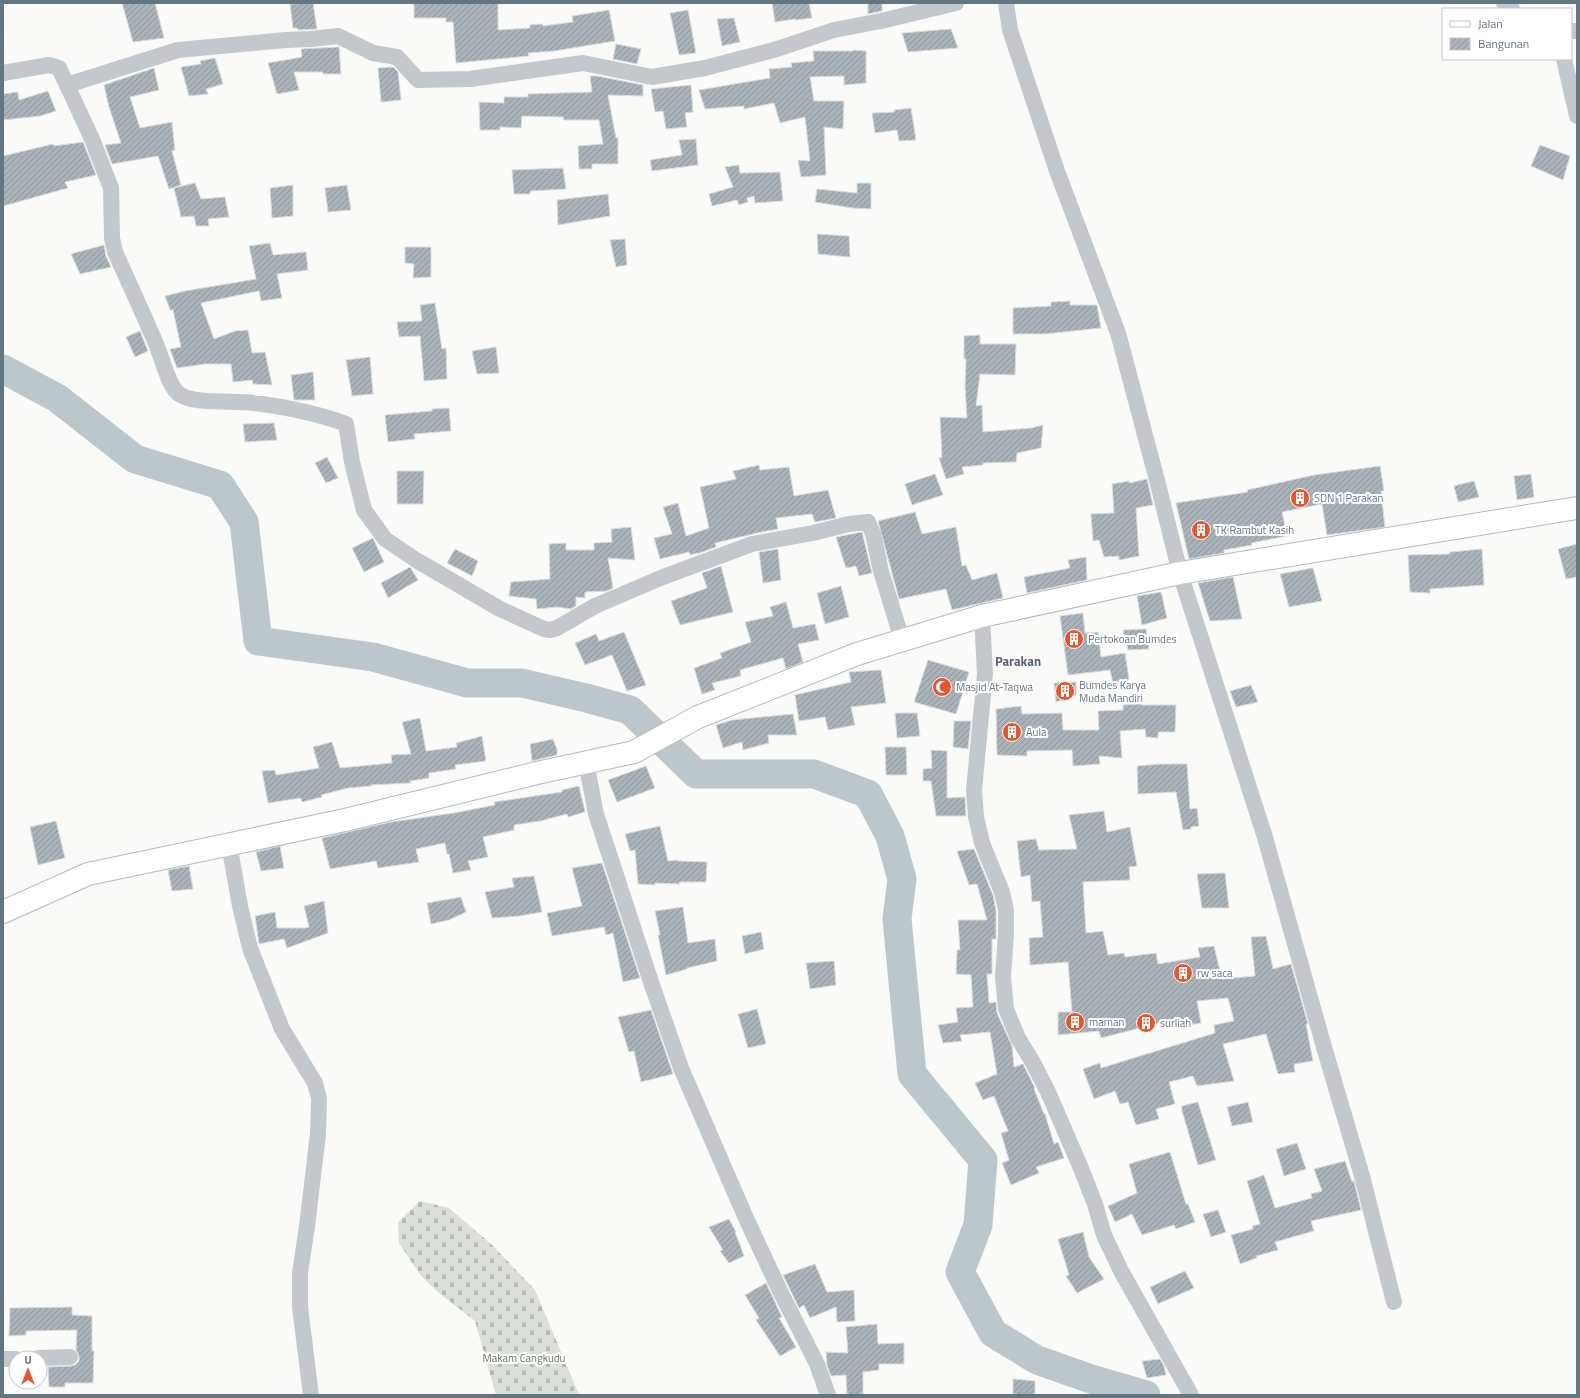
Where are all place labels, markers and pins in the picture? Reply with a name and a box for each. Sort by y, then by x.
building icon: SDN 1 Parakan [1289,487,1311,509]
place label: SDN 1 Parakan [1314,490,1384,506]
building icon: TK Rambut Kasih [1190,519,1212,541]
place label: TK Rambut Kasih [1215,522,1294,538]
building icon: Pertokoan Bumdes [1063,628,1085,650]
place label: Pertokoan Bumdes [1088,631,1177,647]
mosque icon: Masjid At-Taqwa [931,676,953,698]
place label: Bumdes Karya Muda Mandiri [1079,677,1147,706]
place label: Masjid At-Taqwa [956,679,1033,695]
building icon: Bumdes Karya Muda Mandiri [1054,680,1076,702]
building icon: Aula [1001,721,1023,743]
place label: Aula [1026,724,1047,740]
building icon: rw saca [1172,962,1194,984]
place label: rw saca [1197,965,1233,981]
building icon: maman [1064,1011,1086,1033]
building icon: surliah [1135,1012,1157,1034]
place label: maman [1089,1014,1124,1030]
place label: surliah [1160,1015,1191,1031]

